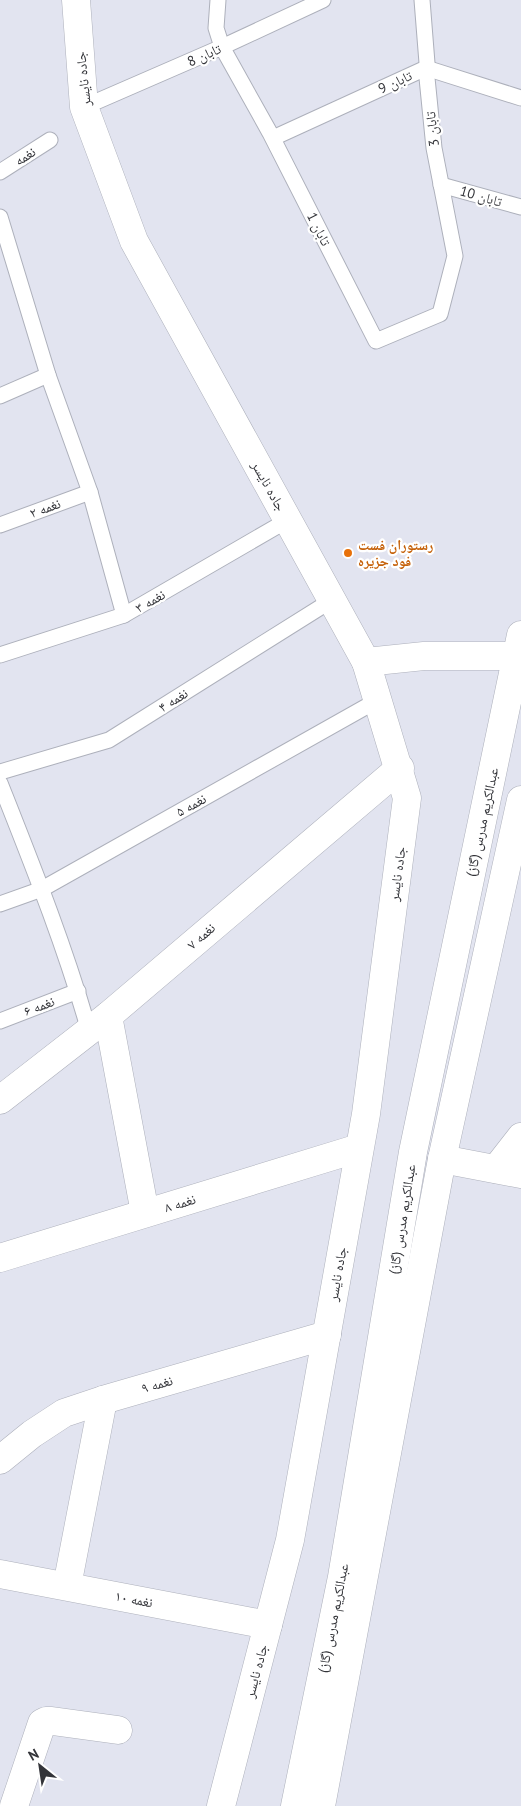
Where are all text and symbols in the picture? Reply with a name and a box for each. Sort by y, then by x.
street label: تابان 8 [184,40,224,70]
street label: جاده نایسر [71,51,95,108]
street label: تابان 9 [375,66,415,98]
street label: تابان 3 [421,110,443,148]
street label: نغمه [11,142,39,169]
street label: تابان 10 [458,181,504,211]
street label: تابان 1 [303,209,335,249]
street label: جاده نایسر [247,457,290,514]
street label: نغمه ۲ [27,494,63,522]
place label: رستوران فست فود جزیره [358,536,433,570]
marker: رستوران فست فود جزیره [342,547,354,559]
street label: نغمه ۳ [132,585,168,617]
street label: نغمه ۴ [155,684,191,716]
street label: عبدالکریم مدرس (گاز) [462,766,503,878]
street label: نغمه ۵ [173,789,209,821]
street label: جاده نایسر [384,846,410,903]
street label: نغمه ۷ [183,919,219,953]
street label: نغمه ۶ [21,992,57,1020]
street label: عبدالکریم مدرس (گاز) [384,1163,421,1275]
street label: نغمه ۸ [162,1190,198,1216]
street label: جاده نایسر [323,1245,351,1304]
street label: نغمه ۹ [139,1371,175,1397]
street label: عبدالکریم مدرس (گاز) [314,1562,353,1674]
street label: نغمه ۱۰ [114,1587,155,1611]
street label: جاده نایسر [240,1642,272,1701]
north arrow [15,1741,65,1791]
text: N [25,1745,42,1765]

